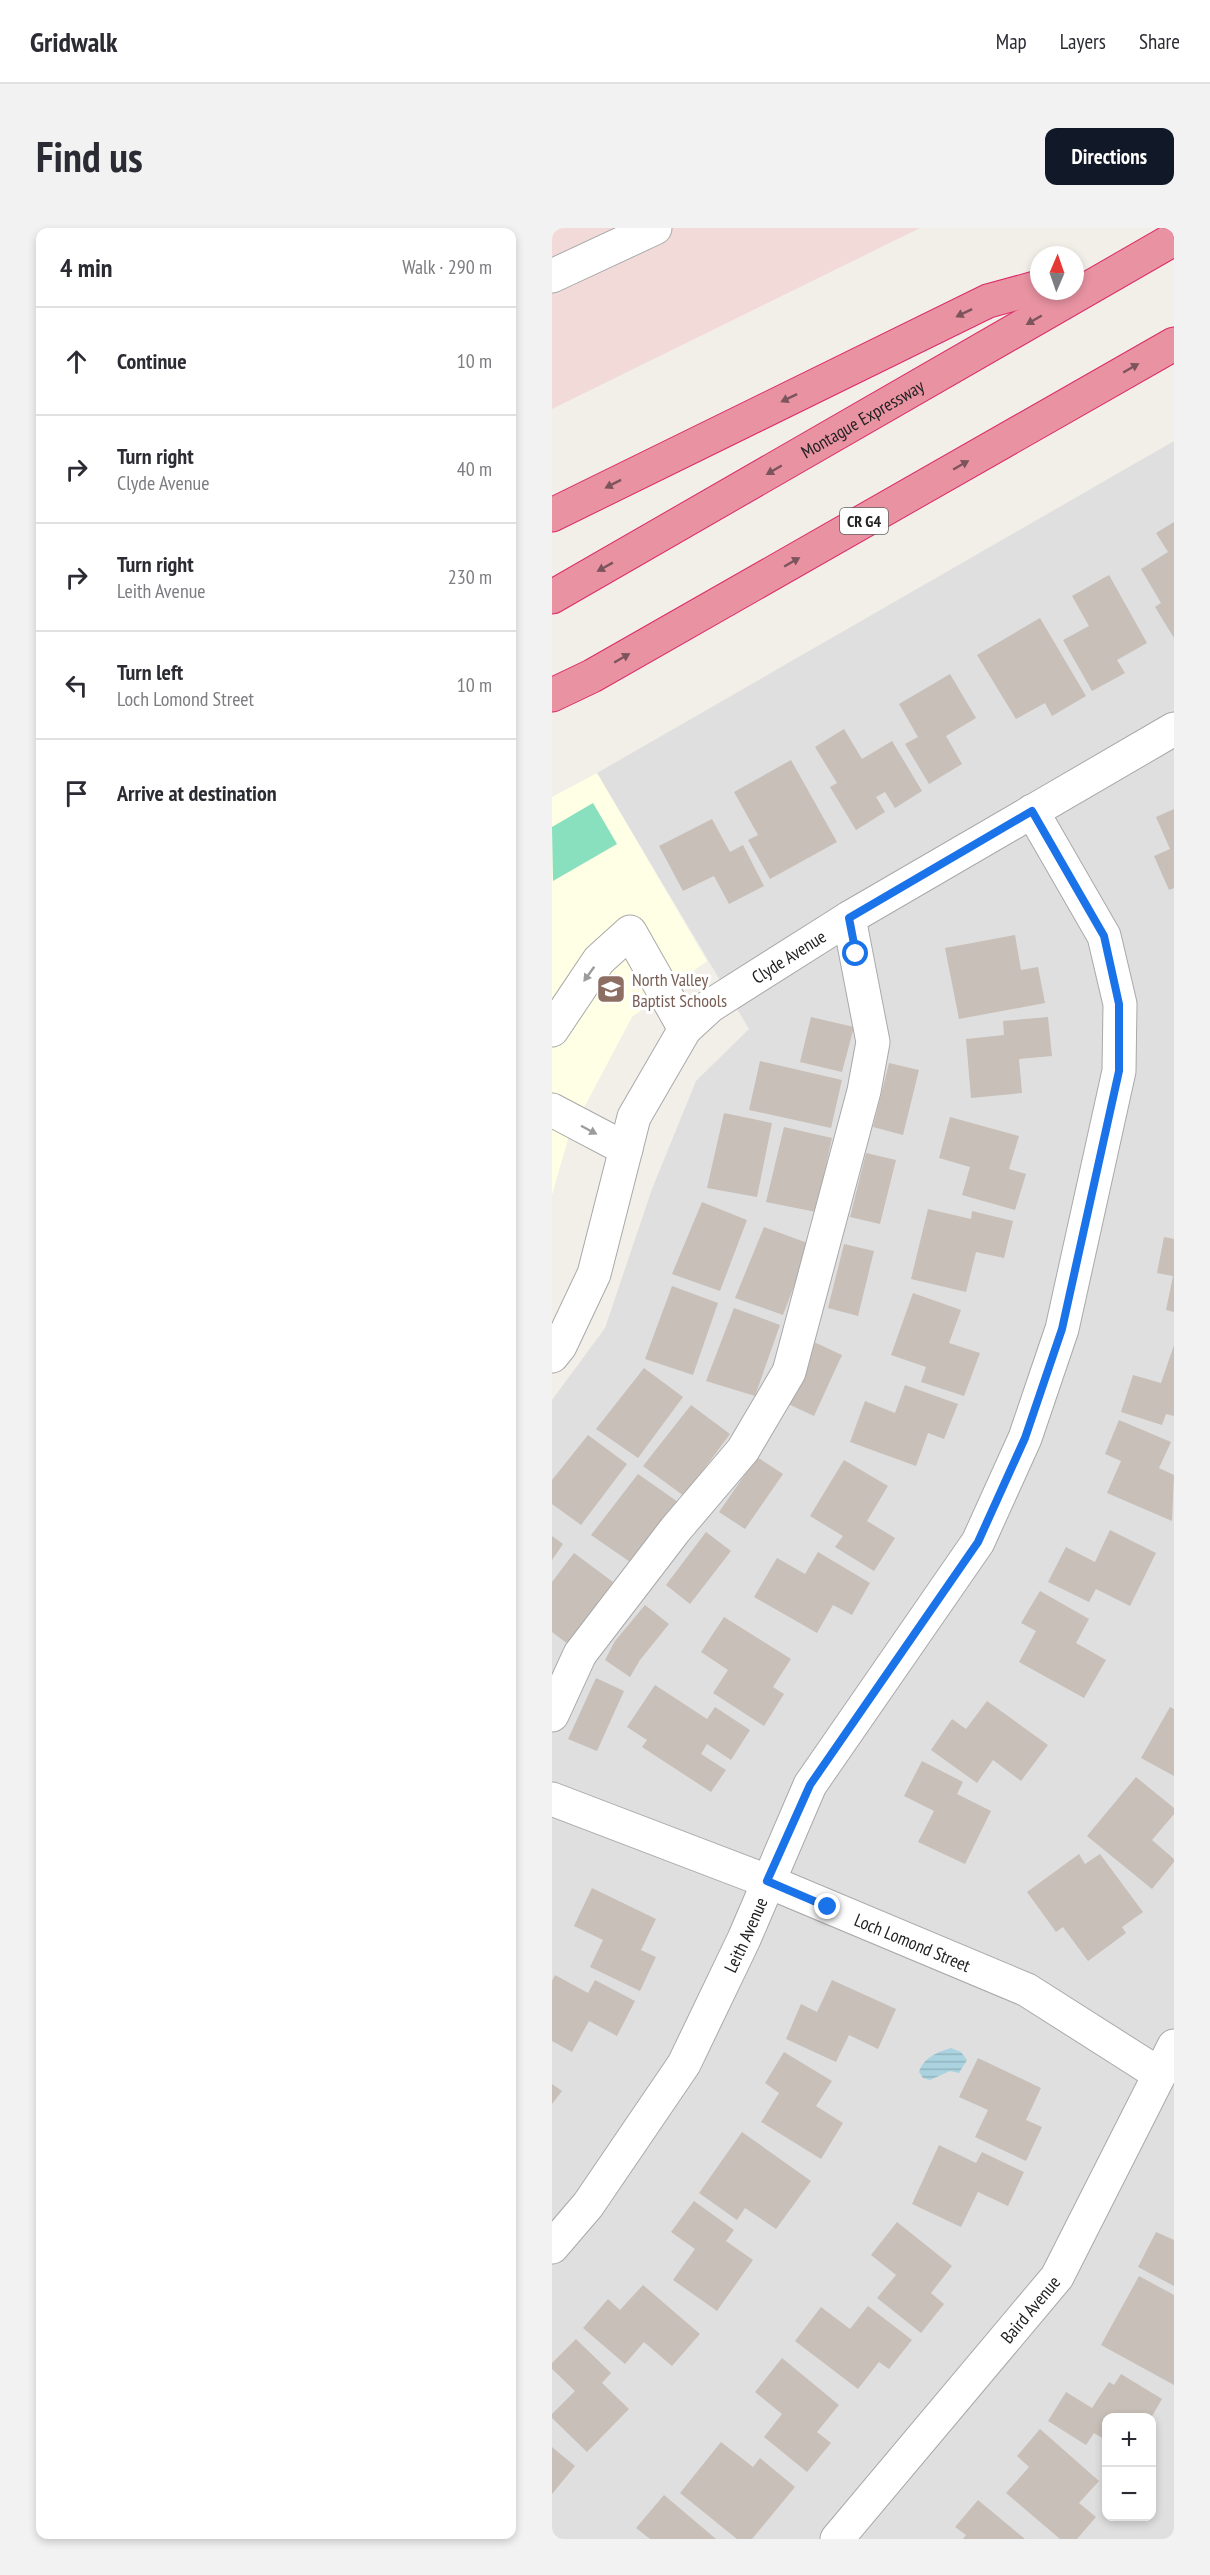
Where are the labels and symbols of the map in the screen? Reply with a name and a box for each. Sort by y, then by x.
north arrow [1030,246,1084,300]
one-way arrow [956,308,973,318]
one-way arrow [1025,315,1042,325]
one-way arrow [1123,363,1139,374]
street label: Montague Expressway [797,374,928,463]
one-way arrow [780,394,797,403]
one-way arrow [953,460,970,470]
one-way arrow [766,464,782,475]
one-way arrow [605,479,622,488]
road number: CR G4 [840,508,888,534]
one-way arrow [784,556,800,567]
one-way arrow [596,562,613,572]
one-way arrow [614,653,631,663]
street label: Clyde Avenue [747,924,830,988]
route start [842,940,868,966]
one-way arrow [584,966,596,981]
place label: North Valley Baptist Schools [632,968,727,1012]
school or university icon: North Valley Baptist Schools [595,973,627,1005]
one-way arrow [580,1125,597,1135]
route end [814,1893,840,1919]
street label: Leith Avenue [718,1894,772,1976]
street label: Loch Lomond Street [851,1908,974,1977]
street label: Baird Avenue [995,2271,1065,2348]

